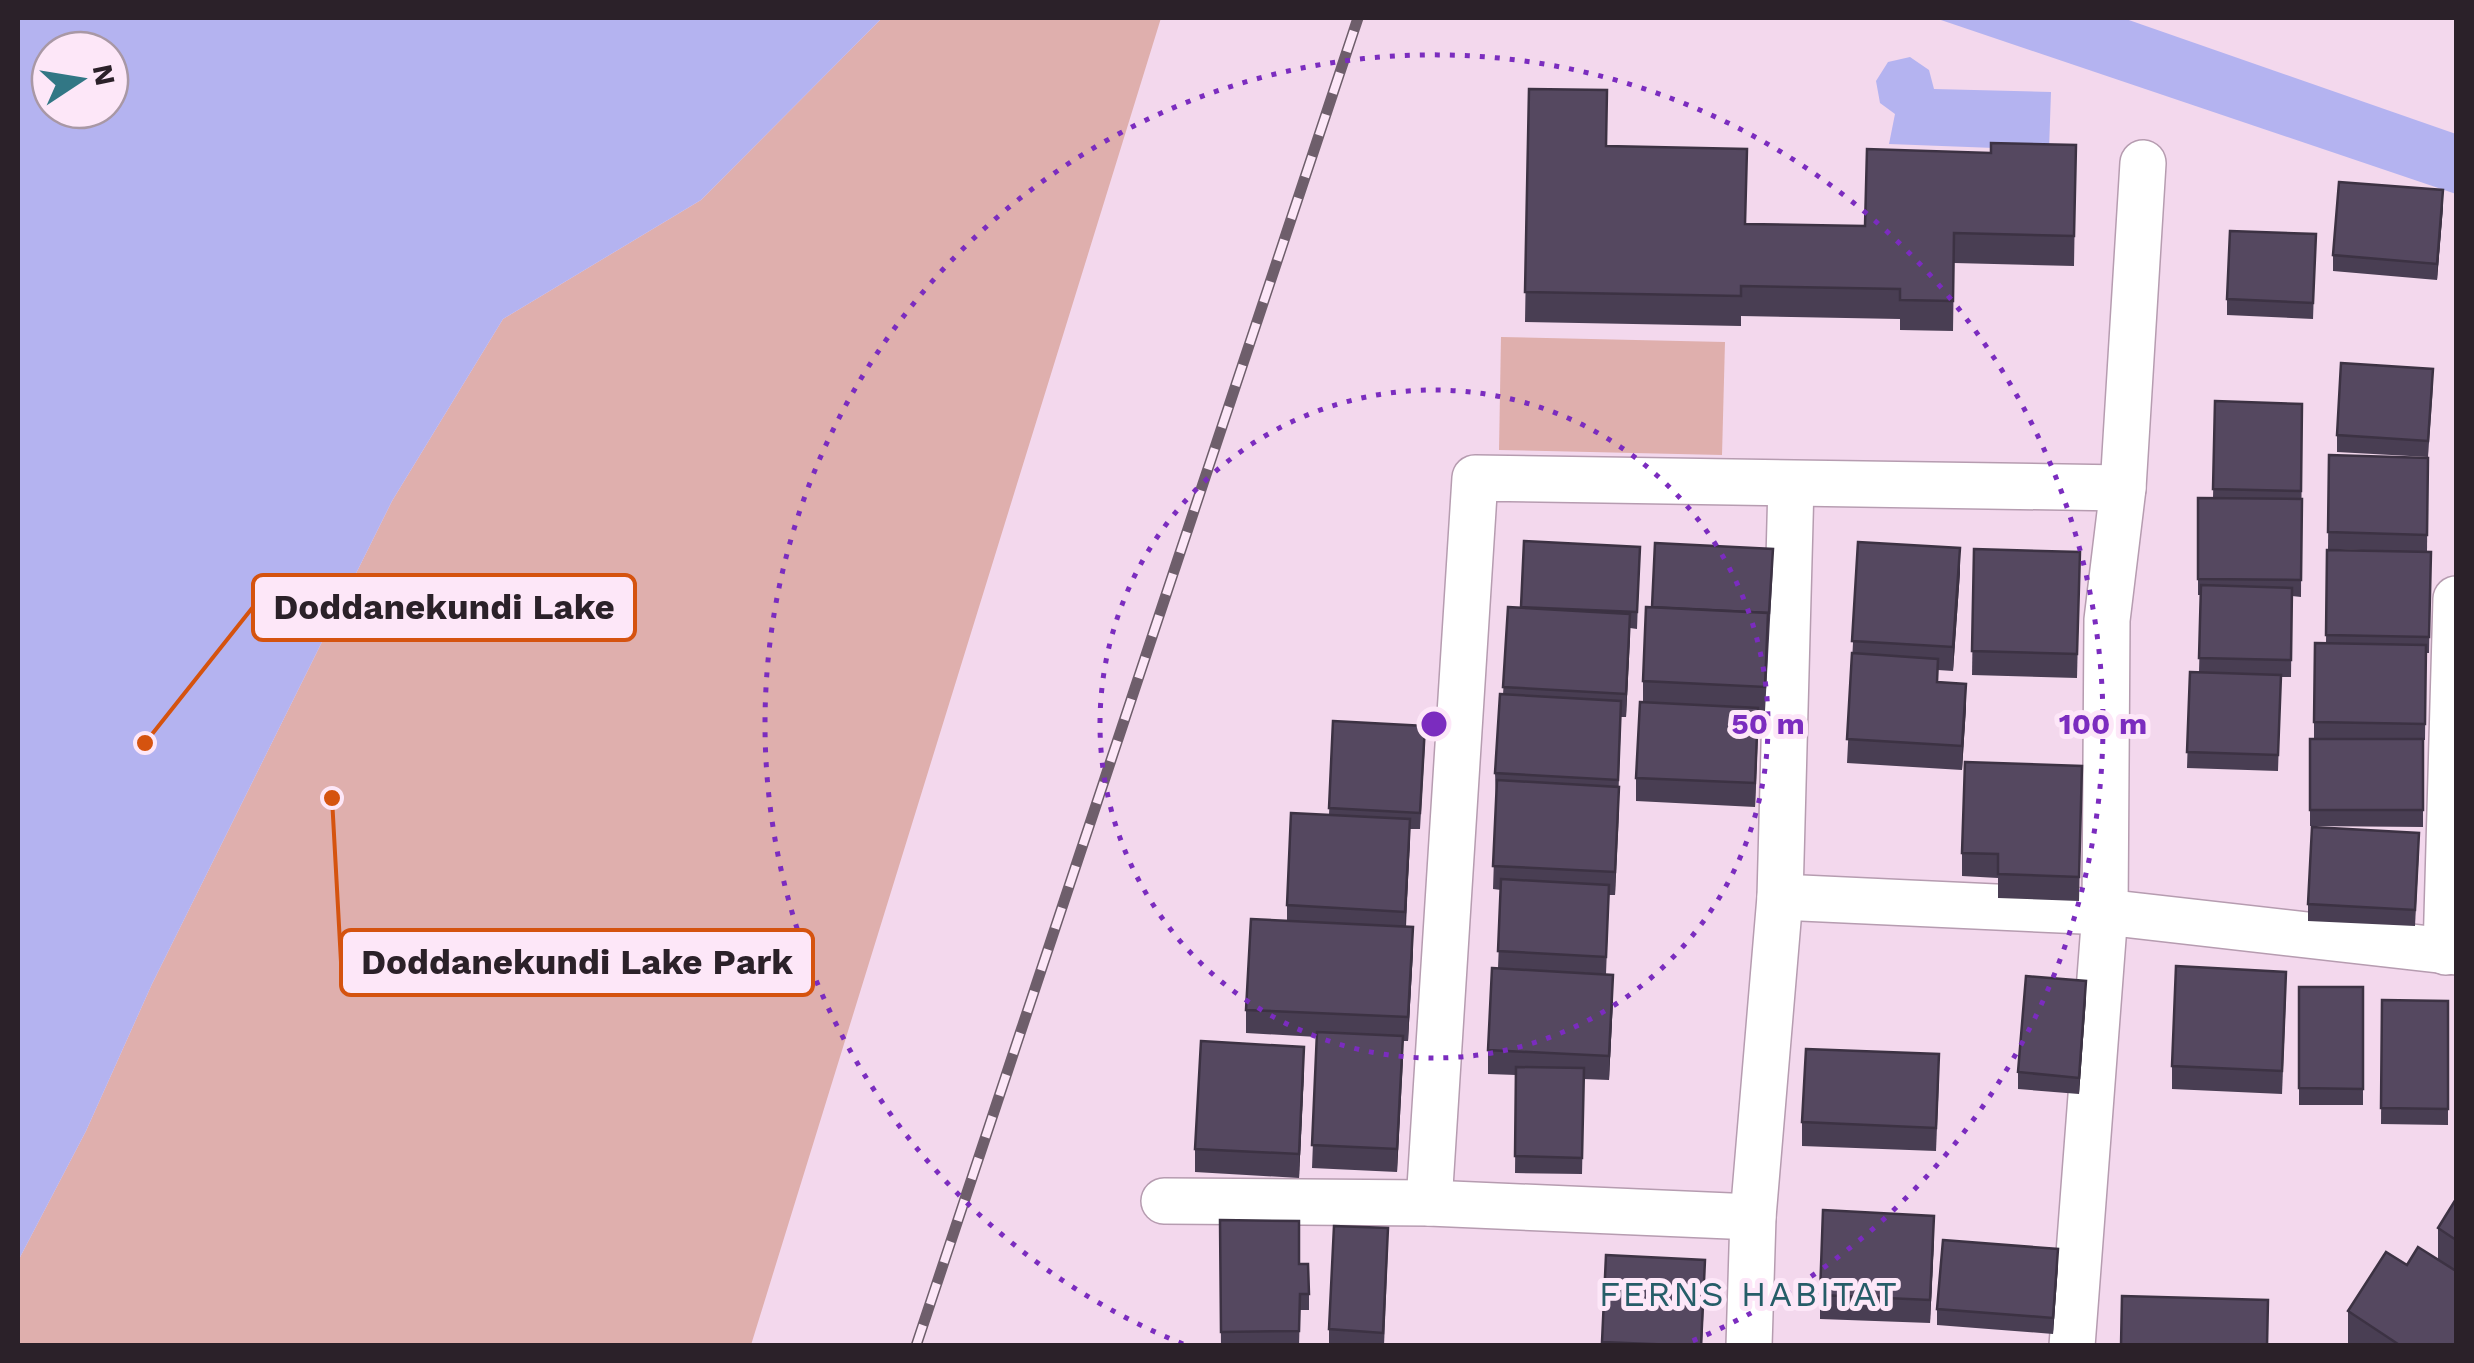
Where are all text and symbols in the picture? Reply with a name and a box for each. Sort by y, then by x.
north arrow [30,30,130,130]
text: N [86,61,122,88]
callout: Doddanekundi Lake [253,575,635,640]
text: Doddanekundi Lake [273,586,615,628]
centre of rings [1416,706,1452,742]
text: 50 m [1731,706,1805,741]
text: 100 m [2059,706,2147,741]
callout: Doddanekundi Lake Park [341,930,813,995]
text: Doddanekundi Lake Park [361,941,793,983]
district label: FERNS HABITAT [1599,1273,1899,1315]

